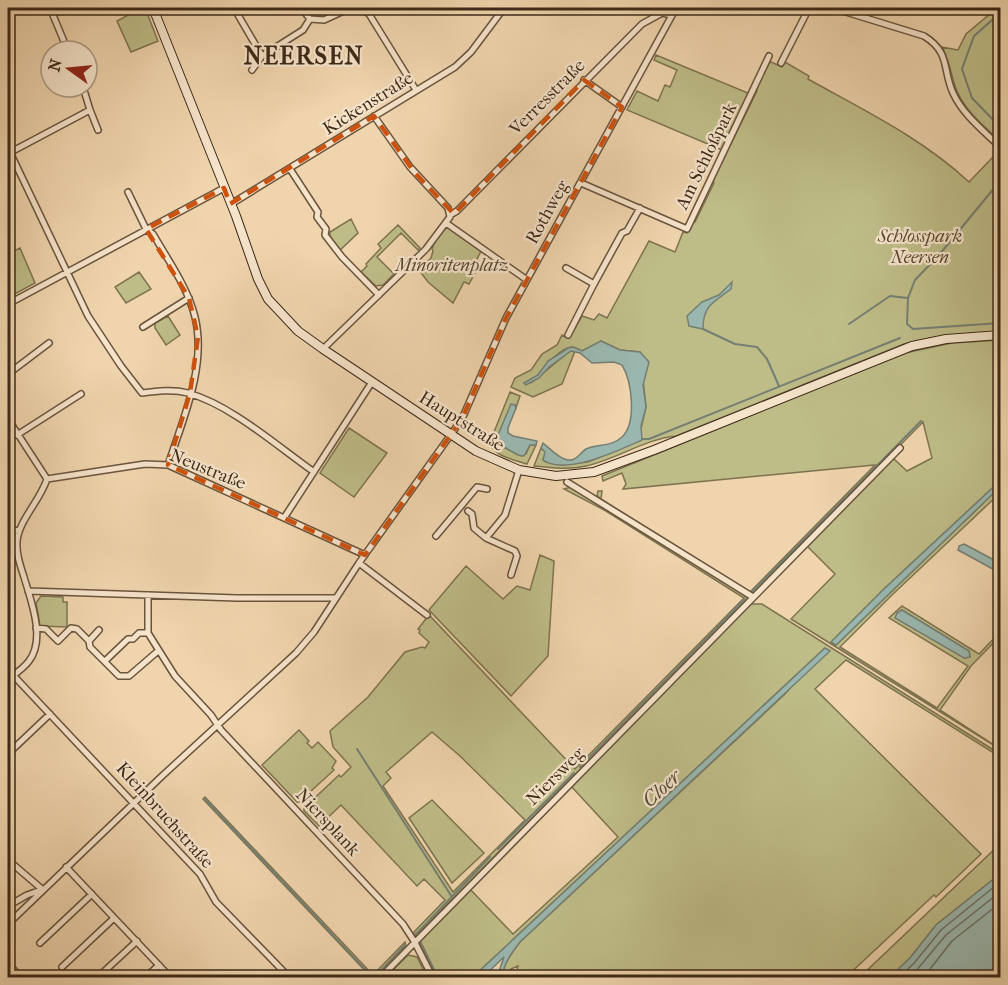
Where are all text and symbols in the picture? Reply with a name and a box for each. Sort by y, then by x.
north arrow [39,39,99,99]
district label: NEERSEN [244,42,364,70]
street label: Verresstraße [505,55,590,140]
text: N [44,56,66,74]
street label: Kickenstraße [319,67,417,139]
street label: Am Schloßpark [671,99,742,214]
street label: Rothweg [521,176,574,248]
park label: Schlosspark Neersen [877,226,962,268]
park label: Minoritenplatz [393,255,509,276]
street label: Hauptstraße [415,387,508,456]
street label: Neustraße [167,445,249,494]
street label: Niersweg [522,743,589,810]
street label: Kleinbruchstraße [112,758,218,873]
water label: Cloer [637,764,687,812]
street label: Niersplank [291,784,365,861]

